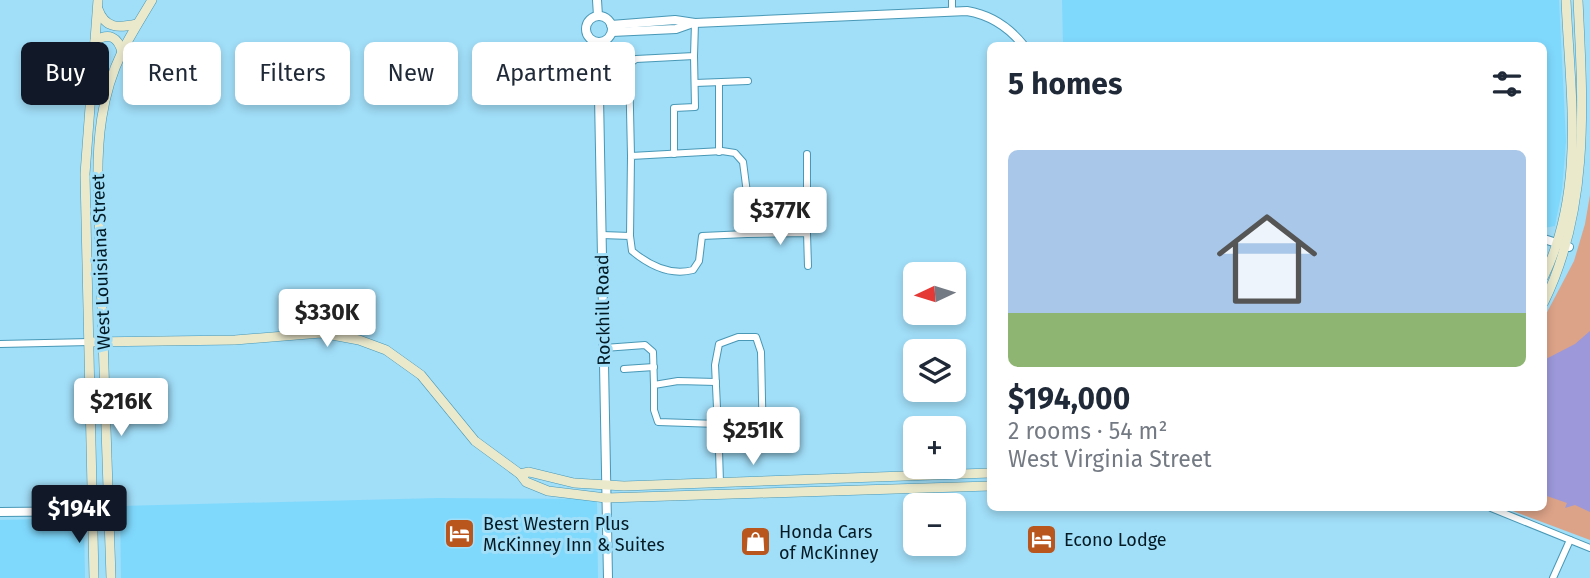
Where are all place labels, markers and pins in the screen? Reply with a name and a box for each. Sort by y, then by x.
pin: $377K [731,188,829,247]
pin: $330K [278,290,376,349]
pin: $216K [72,378,170,438]
pin: $251K [704,407,802,467]
pin: $194K [30,486,128,545]
place label: Best Western Plus McKinney Inn & Suites [483,513,665,556]
hotel icon: Best Western Plus McKinney Inn & Suites [443,517,477,551]
place label: Honda Cars of McKinney [779,521,878,564]
hotel icon: Econo Lodge [1024,523,1058,557]
shop icon: Honda Cars of McKinney [739,525,773,559]
place label: Econo Lodge [1064,529,1167,551]

